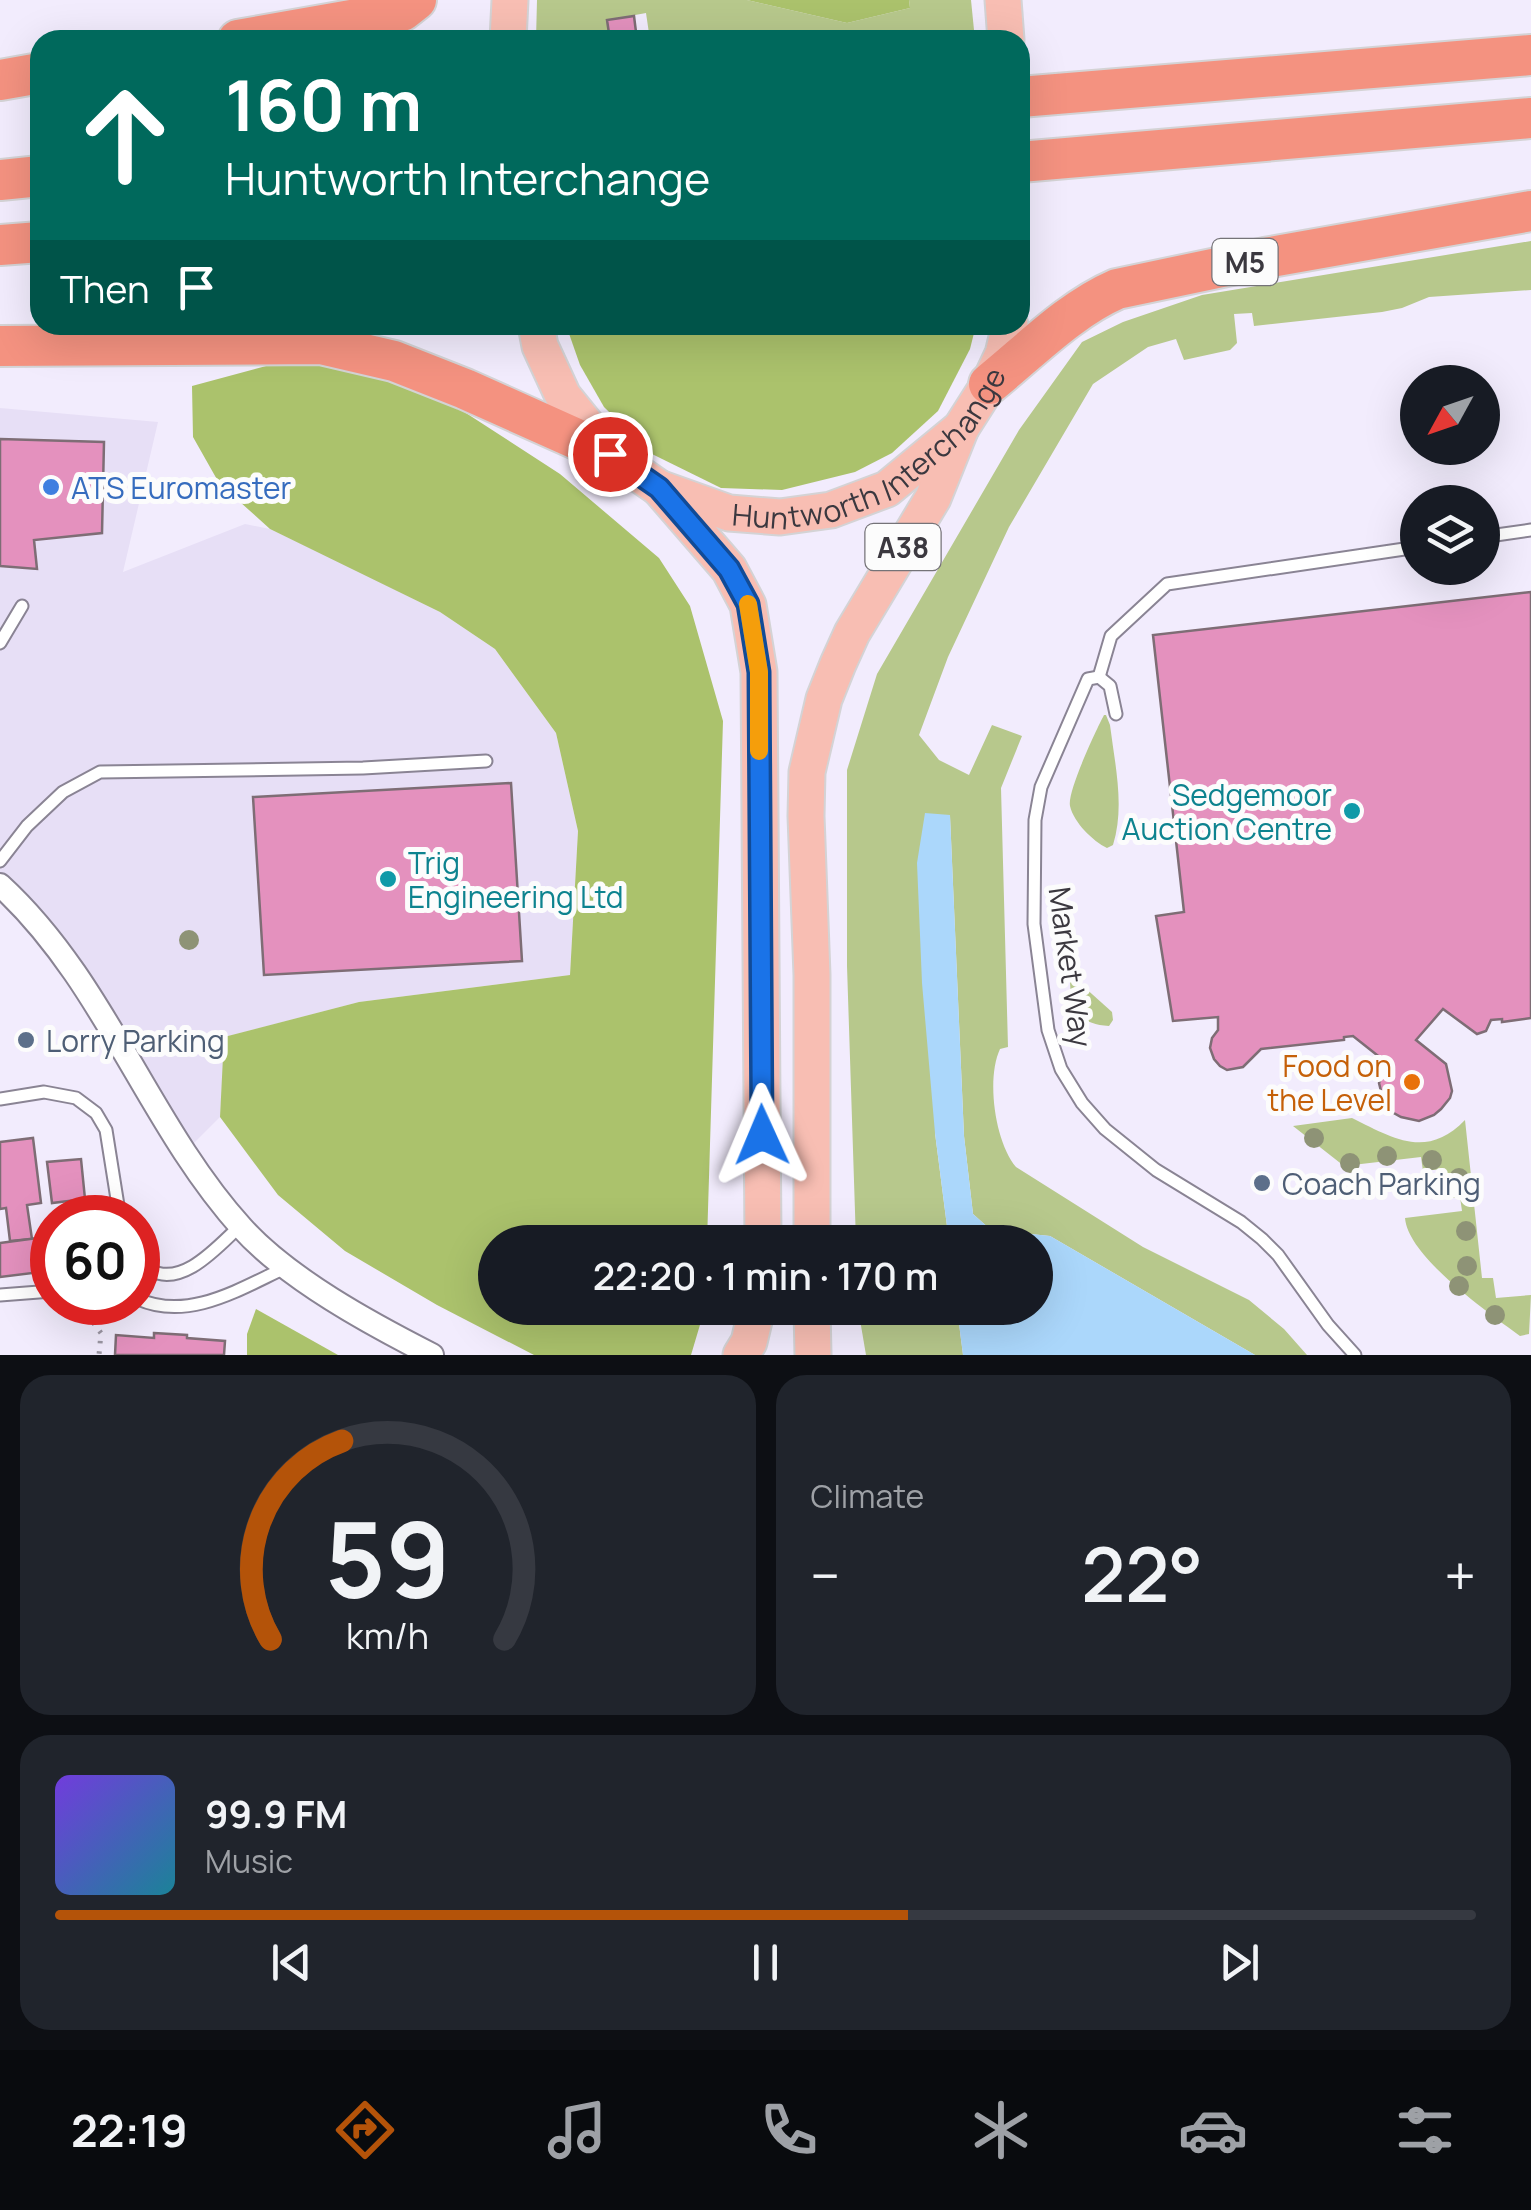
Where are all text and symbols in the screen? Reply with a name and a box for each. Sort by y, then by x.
text: 160 m [225,56,422,152]
icon: ahead [60,70,190,200]
text: Huntworth Interchange [225,147,710,209]
road number: M5 [1212,239,1278,285]
icon: arrive [169,260,224,315]
text: Then [60,262,149,314]
street label: Huntworth Interchange [731,361,1014,538]
north arrow [1400,365,1500,465]
map controls [1400,365,1500,585]
pin [568,412,653,497]
icon: arrive [583,427,638,482]
place label: ATS Euromaster [71,467,292,508]
marker: ATS Euromaster [40,476,62,498]
button: layers [1400,485,1500,585]
road number: A38 [866,524,940,570]
place label: Sedgemoor Auction Centre [1122,774,1332,849]
marker: Sedgemoor Auction Centre [1341,800,1363,822]
place label: Trig Engineering Ltd [408,842,624,917]
marker: Trig Engineering Ltd [377,868,399,890]
street label: Market Way [1039,884,1103,1050]
place label: Lorry Parking [46,1020,225,1061]
marker: Lorry Parking [15,1029,37,1051]
place label: Food on the Level [1267,1045,1392,1120]
marker: Food on the Level [1401,1071,1423,1093]
position arrow [710,1083,814,1187]
place label: Coach Parking [1282,1163,1481,1204]
marker: Coach Parking [1251,1172,1273,1194]
speed limit sign: 60 [30,1195,160,1325]
text: 22:20 · 1 min · 170 m [593,1249,938,1301]
text: Climate [811,1474,924,1518]
text: 59 [325,1486,451,1628]
text: 22° [1081,1522,1203,1625]
text: − [811,1537,840,1613]
text: + [1444,1537,1476,1613]
text: km/h [346,1611,429,1660]
text: 99.9 FM [205,1787,347,1839]
text: Music [205,1839,293,1883]
icon: previous [264,1935,319,1990]
icon: pause [738,1935,793,1990]
icon: next [1212,1935,1267,1990]
icon: directions [330,2095,400,2165]
icon: music [542,2095,612,2165]
icon: phone [754,2095,824,2165]
icon: climate [966,2095,1036,2165]
icon: car [1178,2095,1248,2165]
icon: filters [1390,2095,1460,2165]
text: 22:19 [71,2099,188,2161]

